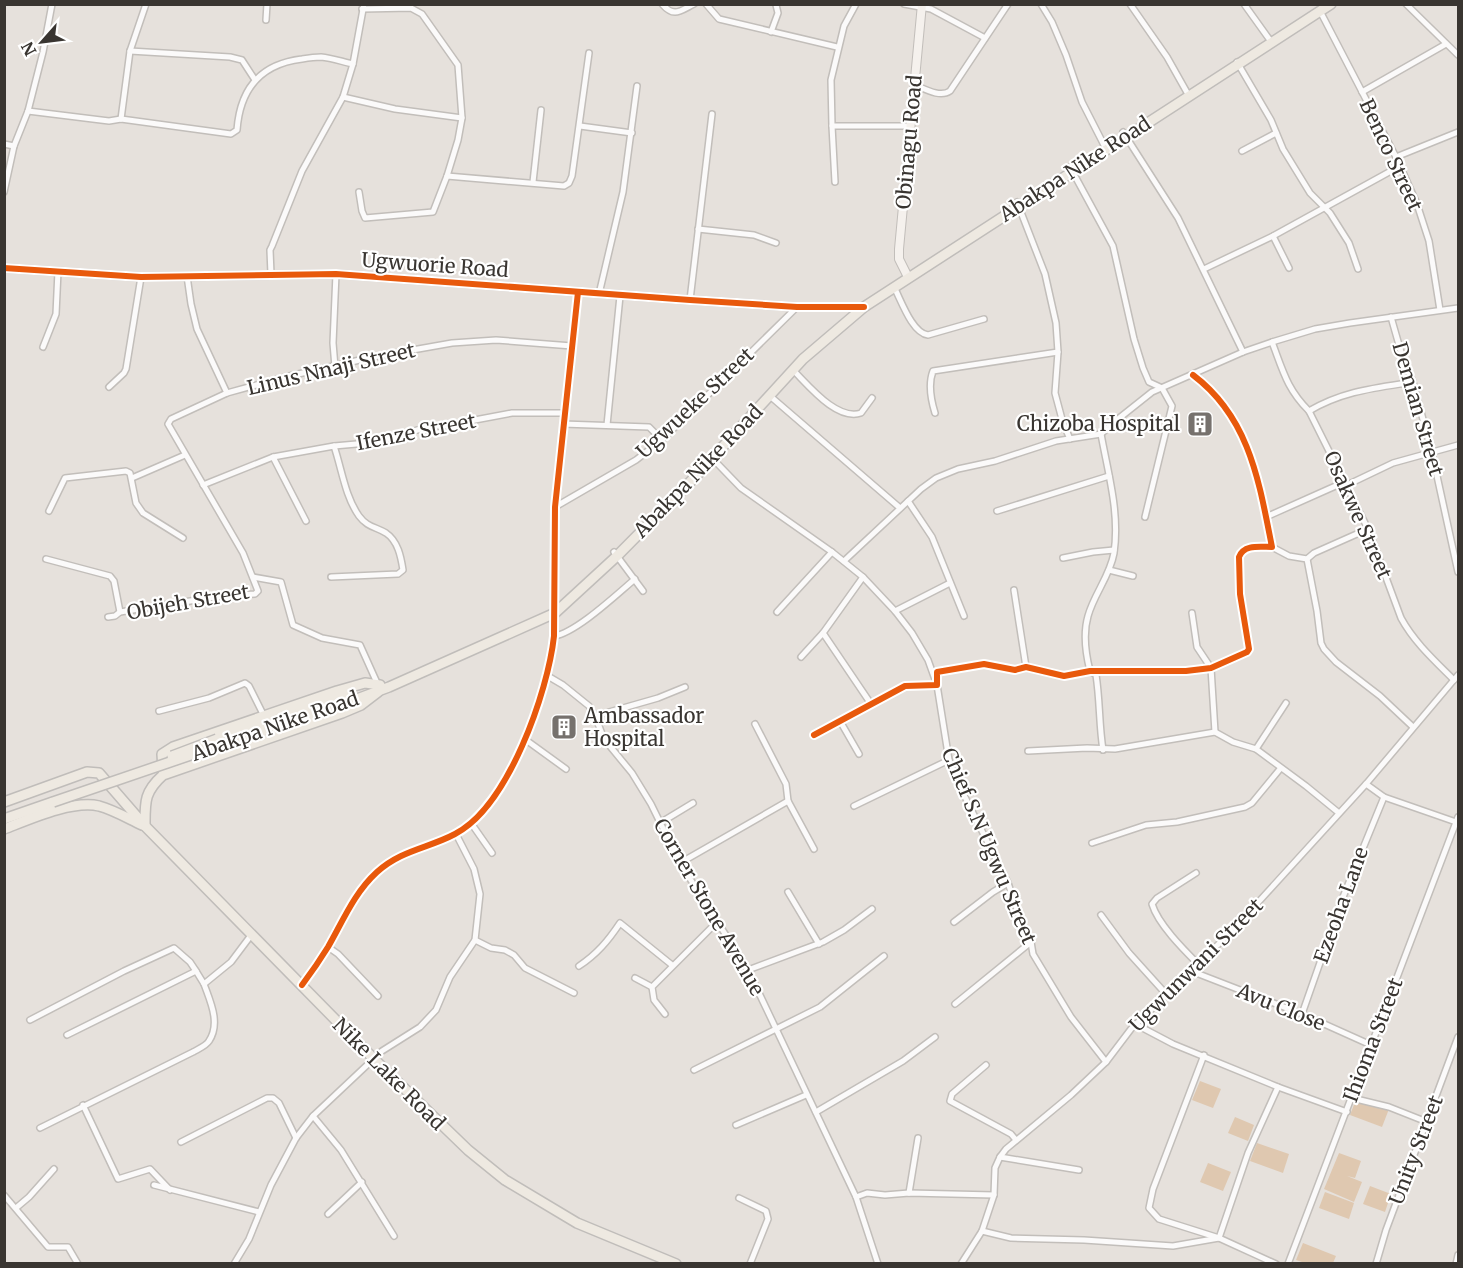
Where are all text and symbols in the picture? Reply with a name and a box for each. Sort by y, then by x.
north arrow [12,12,72,72]
text: N [17,38,41,59]
street label: Obinagu Road [890,74,927,210]
street label: Benco Street [1355,95,1428,215]
street label: Abakpa Nike Road [994,110,1155,227]
street label: Ugwuorie Road [361,247,510,282]
street label: Linus Nnaji Street [244,337,418,400]
street label: Demian Street [1387,339,1450,479]
street label: Ugwueke Street [631,342,759,464]
street label: Abakpa Nike Road [627,399,768,543]
street label: Ifenze Street [354,408,478,455]
building icon: Chizoba Hospital [1185,409,1215,439]
place label: Chizoba Hospital [1017,411,1180,436]
street label: Osakwe Street [1319,447,1398,583]
street label: Obijeh Street [125,578,251,625]
street label: Abakpa Nike Road [187,685,362,766]
place label: Ambassador Hospital [583,703,704,751]
building icon: Ambassador Hospital [549,712,579,742]
street label: Chief S.N Ugwu Street [937,744,1042,948]
street label: Corner Stone Avenue [649,814,770,1000]
street label: Ezeoha Lane [1308,843,1373,966]
street label: Ugwunwani Street [1124,892,1268,1037]
street label: Ihioma Street [1337,974,1408,1106]
street label: Avu Close [1232,977,1329,1036]
street label: Nike Lake Road [328,1012,451,1135]
street label: Unity Street [1383,1091,1448,1208]

